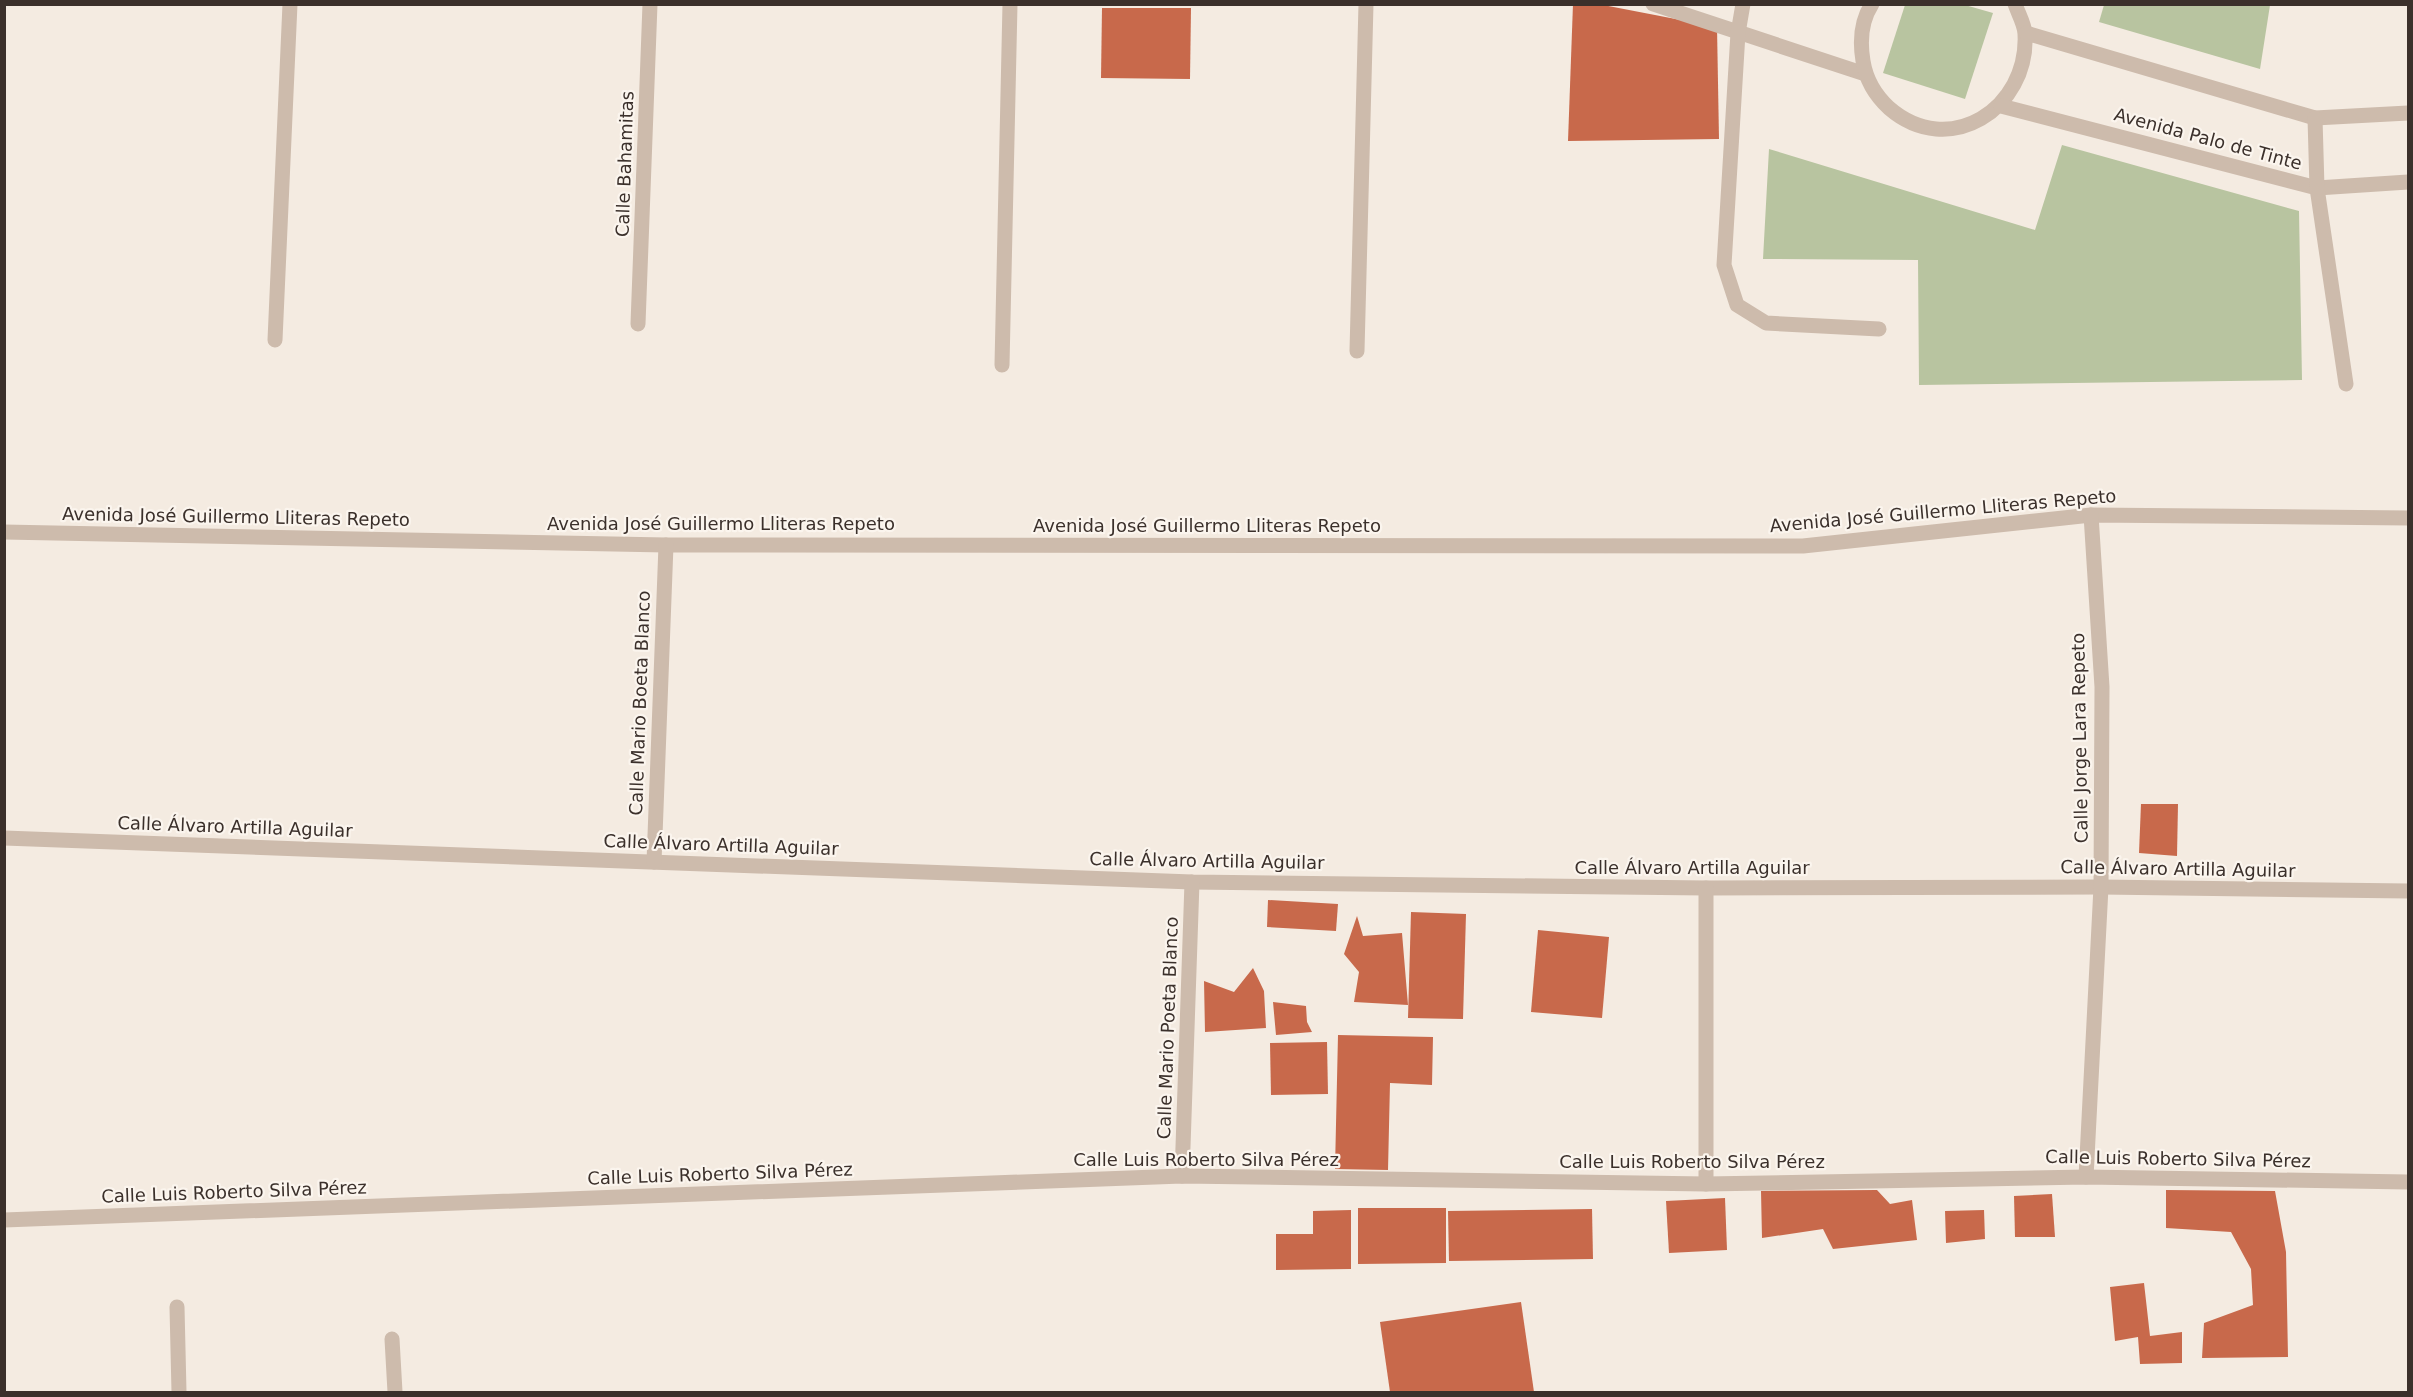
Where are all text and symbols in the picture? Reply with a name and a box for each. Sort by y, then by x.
street label: Calle Bahamitas [611,91,638,237]
street label: Avenida Palo de Tinte [2112,103,2304,174]
street label: Avenida José Guillermo Lliteras Repeto [1769,485,2117,536]
street label: Avenida José Guillermo Lliteras Repeto [62,503,410,530]
street label: Avenida José Guillermo Lliteras Repeto [547,513,895,534]
street label: Avenida José Guillermo Lliteras Repeto [1033,515,1381,536]
street label: Calle Mario Boeta Blanco [625,590,654,816]
street label: Calle Jorge Lara Repeto [2067,633,2092,843]
street label: Calle Álvaro Artilla Aguilar [117,812,354,841]
street label: Calle Álvaro Artilla Aguilar [603,830,840,859]
street label: Calle Álvaro Artilla Aguilar [1089,848,1325,873]
street label: Calle Álvaro Artilla Aguilar [2060,856,2296,881]
street label: Calle Álvaro Artilla Aguilar [1574,857,1810,878]
street label: Calle Mario Poeta Blanco [1153,916,1182,1140]
street label: Calle Luis Roberto Silva Pérez [2045,1146,2311,1171]
street label: Calle Luis Roberto Silva Pérez [1073,1149,1339,1170]
street label: Calle Luis Roberto Silva Pérez [1559,1151,1825,1172]
street label: Calle Luis Roberto Silva Pérez [587,1158,853,1189]
street label: Calle Luis Roberto Silva Pérez [101,1176,367,1207]

